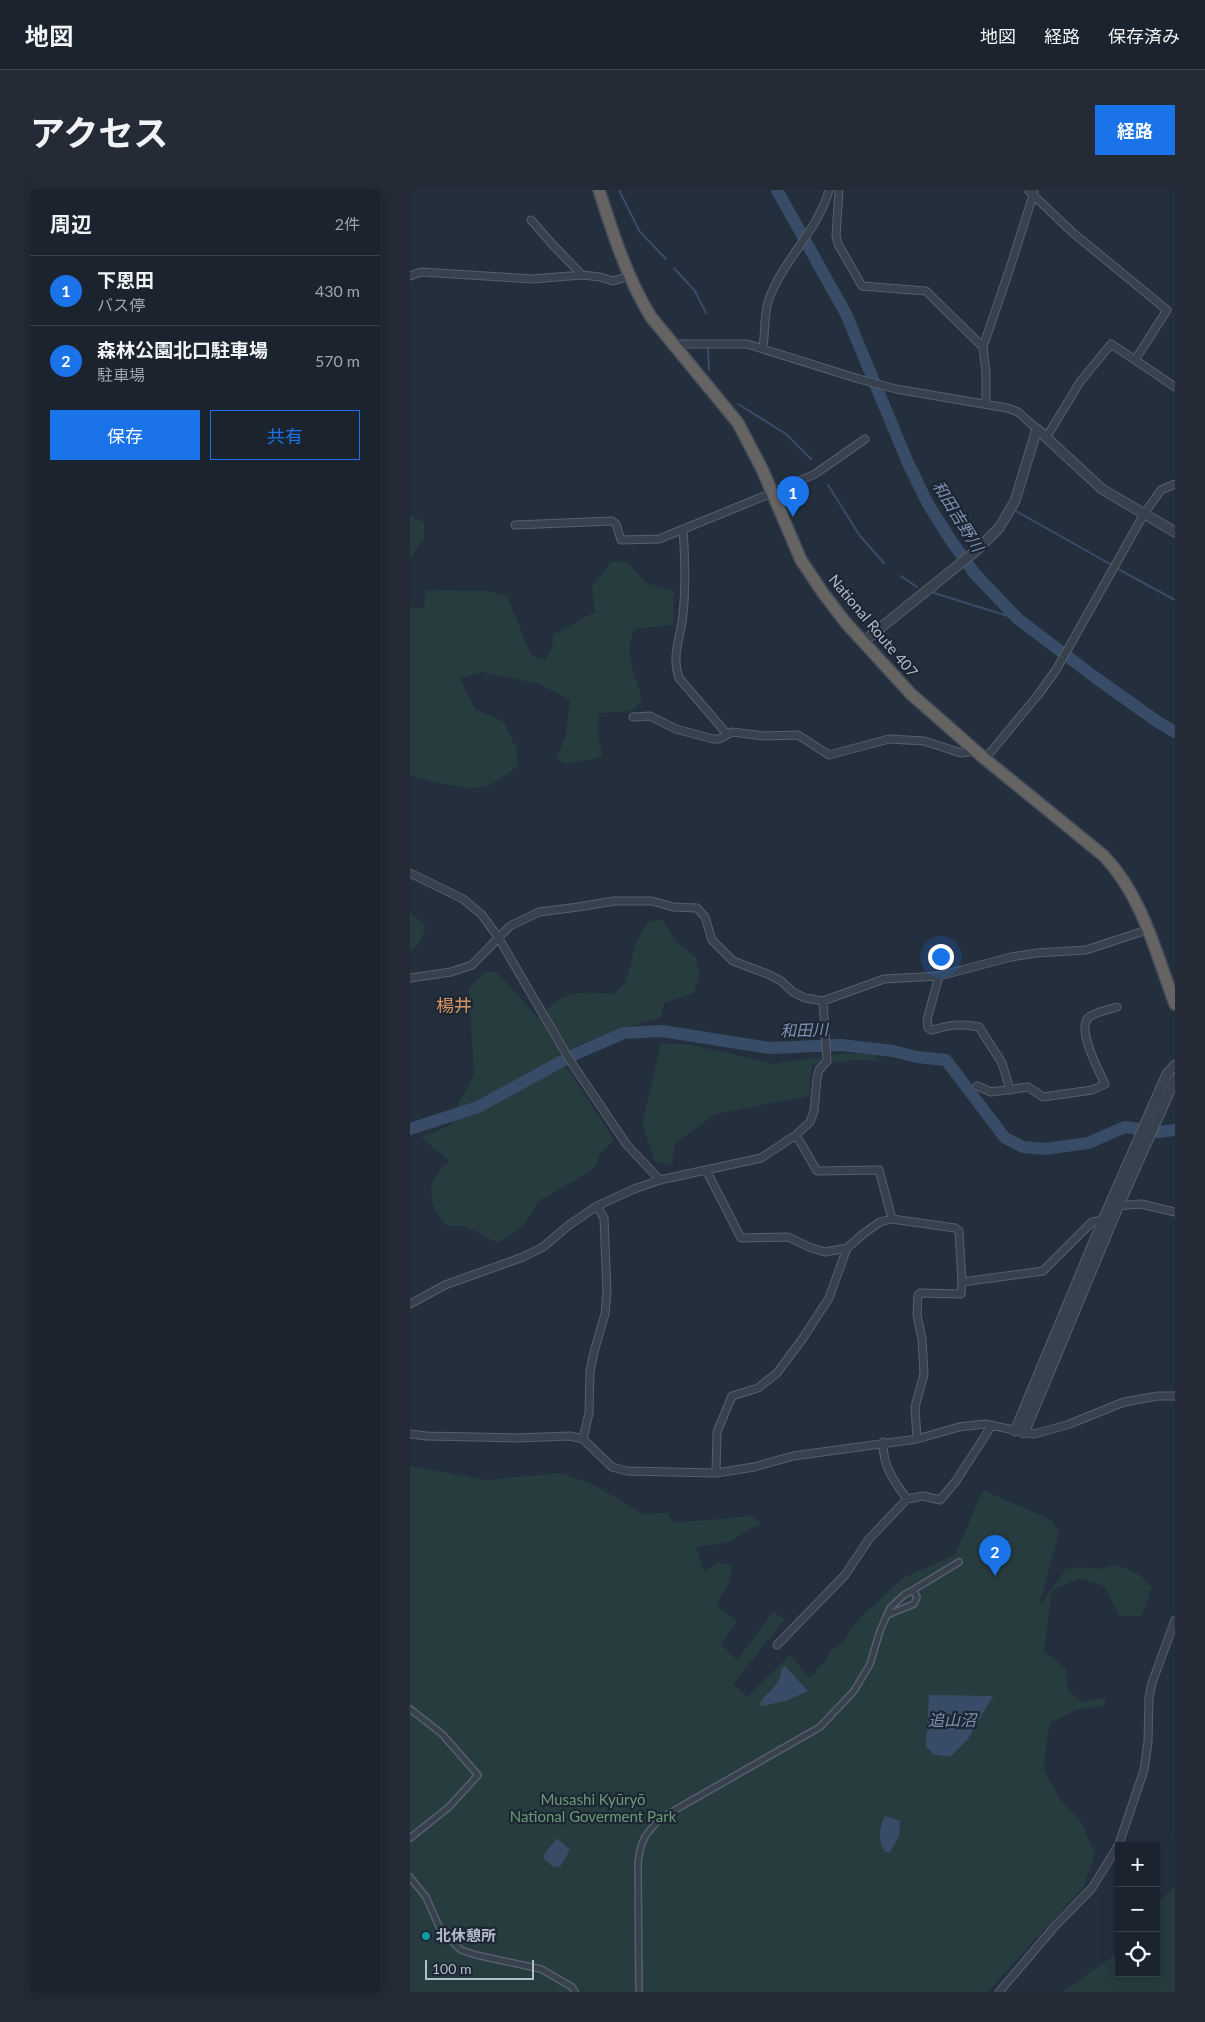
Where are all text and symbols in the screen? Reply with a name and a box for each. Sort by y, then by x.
text: 地図 [25,21,73,50]
text: 地図 [980,25,1016,47]
text: 経路 [1044,25,1080,47]
text: 保存済み [1108,25,1180,47]
button: 経路 [1095,105,1175,155]
text: アクセス [30,111,168,153]
text: 周辺 [50,211,92,236]
text: 2件 [335,214,360,233]
text: 下恩田 [97,268,154,291]
text: 1 [61,281,71,300]
text: 430 m [315,281,360,300]
text: バス停 [97,295,145,314]
text: 森林公園北口駐車場 [97,338,268,361]
text: 2 [61,351,71,370]
text: 570 m [315,351,360,370]
text: 駐車場 [97,365,145,384]
button: 保存 [50,410,200,460]
button: 共有 [210,410,360,460]
pin: 1 [777,476,809,517]
water label: 和田吉野川 [929,477,989,556]
street label: National Route 407 [826,570,922,681]
your location [928,944,954,970]
district label: 楊井 [436,994,472,1016]
water label: 和田川 [780,1019,830,1040]
pin: 2 [979,1535,1011,1576]
water label: 追山沼 [928,1710,978,1729]
park label: Musashi Kyūryō National Goverment Park [510,1790,677,1825]
map controls [1115,1842,1160,1977]
button: + [1115,1842,1160,1887]
button: − [1115,1887,1160,1932]
place label: 北休憩所 [436,1926,496,1944]
marker: 北休憩所 [420,1930,432,1942]
button: locate [1115,1932,1160,1977]
scale bar [425,1957,534,1980]
text: 100 m [432,1960,471,1977]

